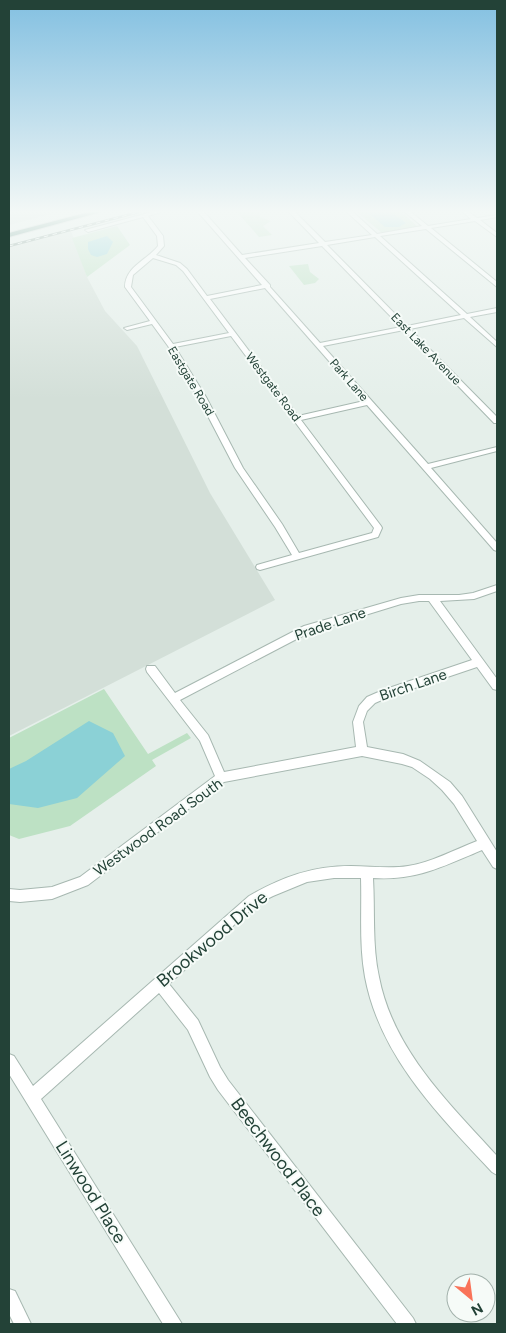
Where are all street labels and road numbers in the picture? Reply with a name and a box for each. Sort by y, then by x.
street label: East Lake Avenue [388,310,464,388]
street label: Eastgate Road [165,344,217,418]
street label: Westgate Road [243,350,303,424]
street label: Park Lane [327,356,371,404]
street label: Prade Lane [292,603,368,645]
street label: Birch Lane [377,665,449,705]
street label: Westwood Road South [90,774,226,880]
street label: Brookwood Drive [152,886,272,992]
street label: Beechwood Place [226,1093,330,1221]
street label: Linwood Place [51,1137,131,1247]

